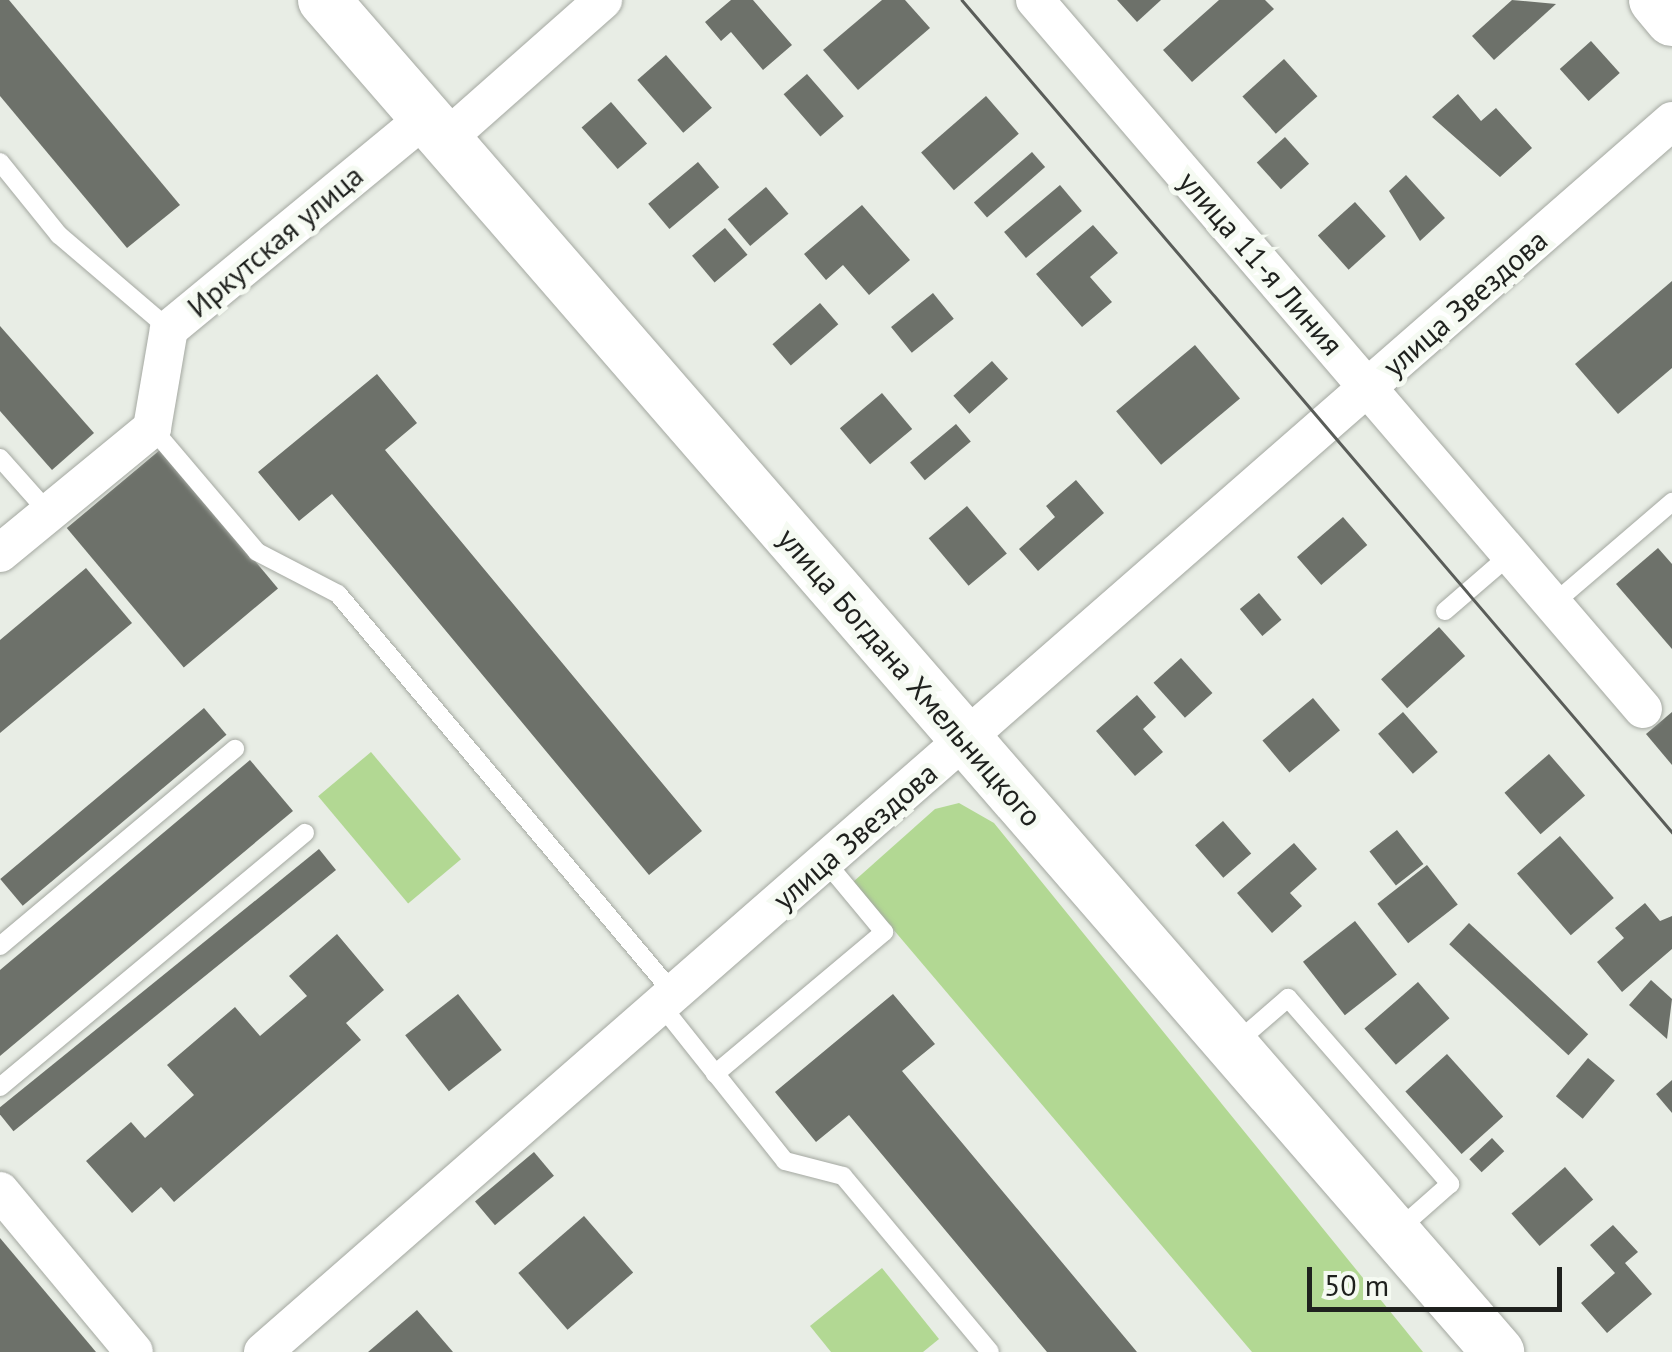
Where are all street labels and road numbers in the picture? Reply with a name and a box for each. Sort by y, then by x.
street label: Иркутская улица [180,157,370,325]
street label: улица 11-я Линия [1171,164,1351,362]
street label: улица Звездова [1375,222,1555,384]
street label: улица Богдана Хмельницкого [770,520,1050,834]
street label: улица Звездова [765,755,945,917]

